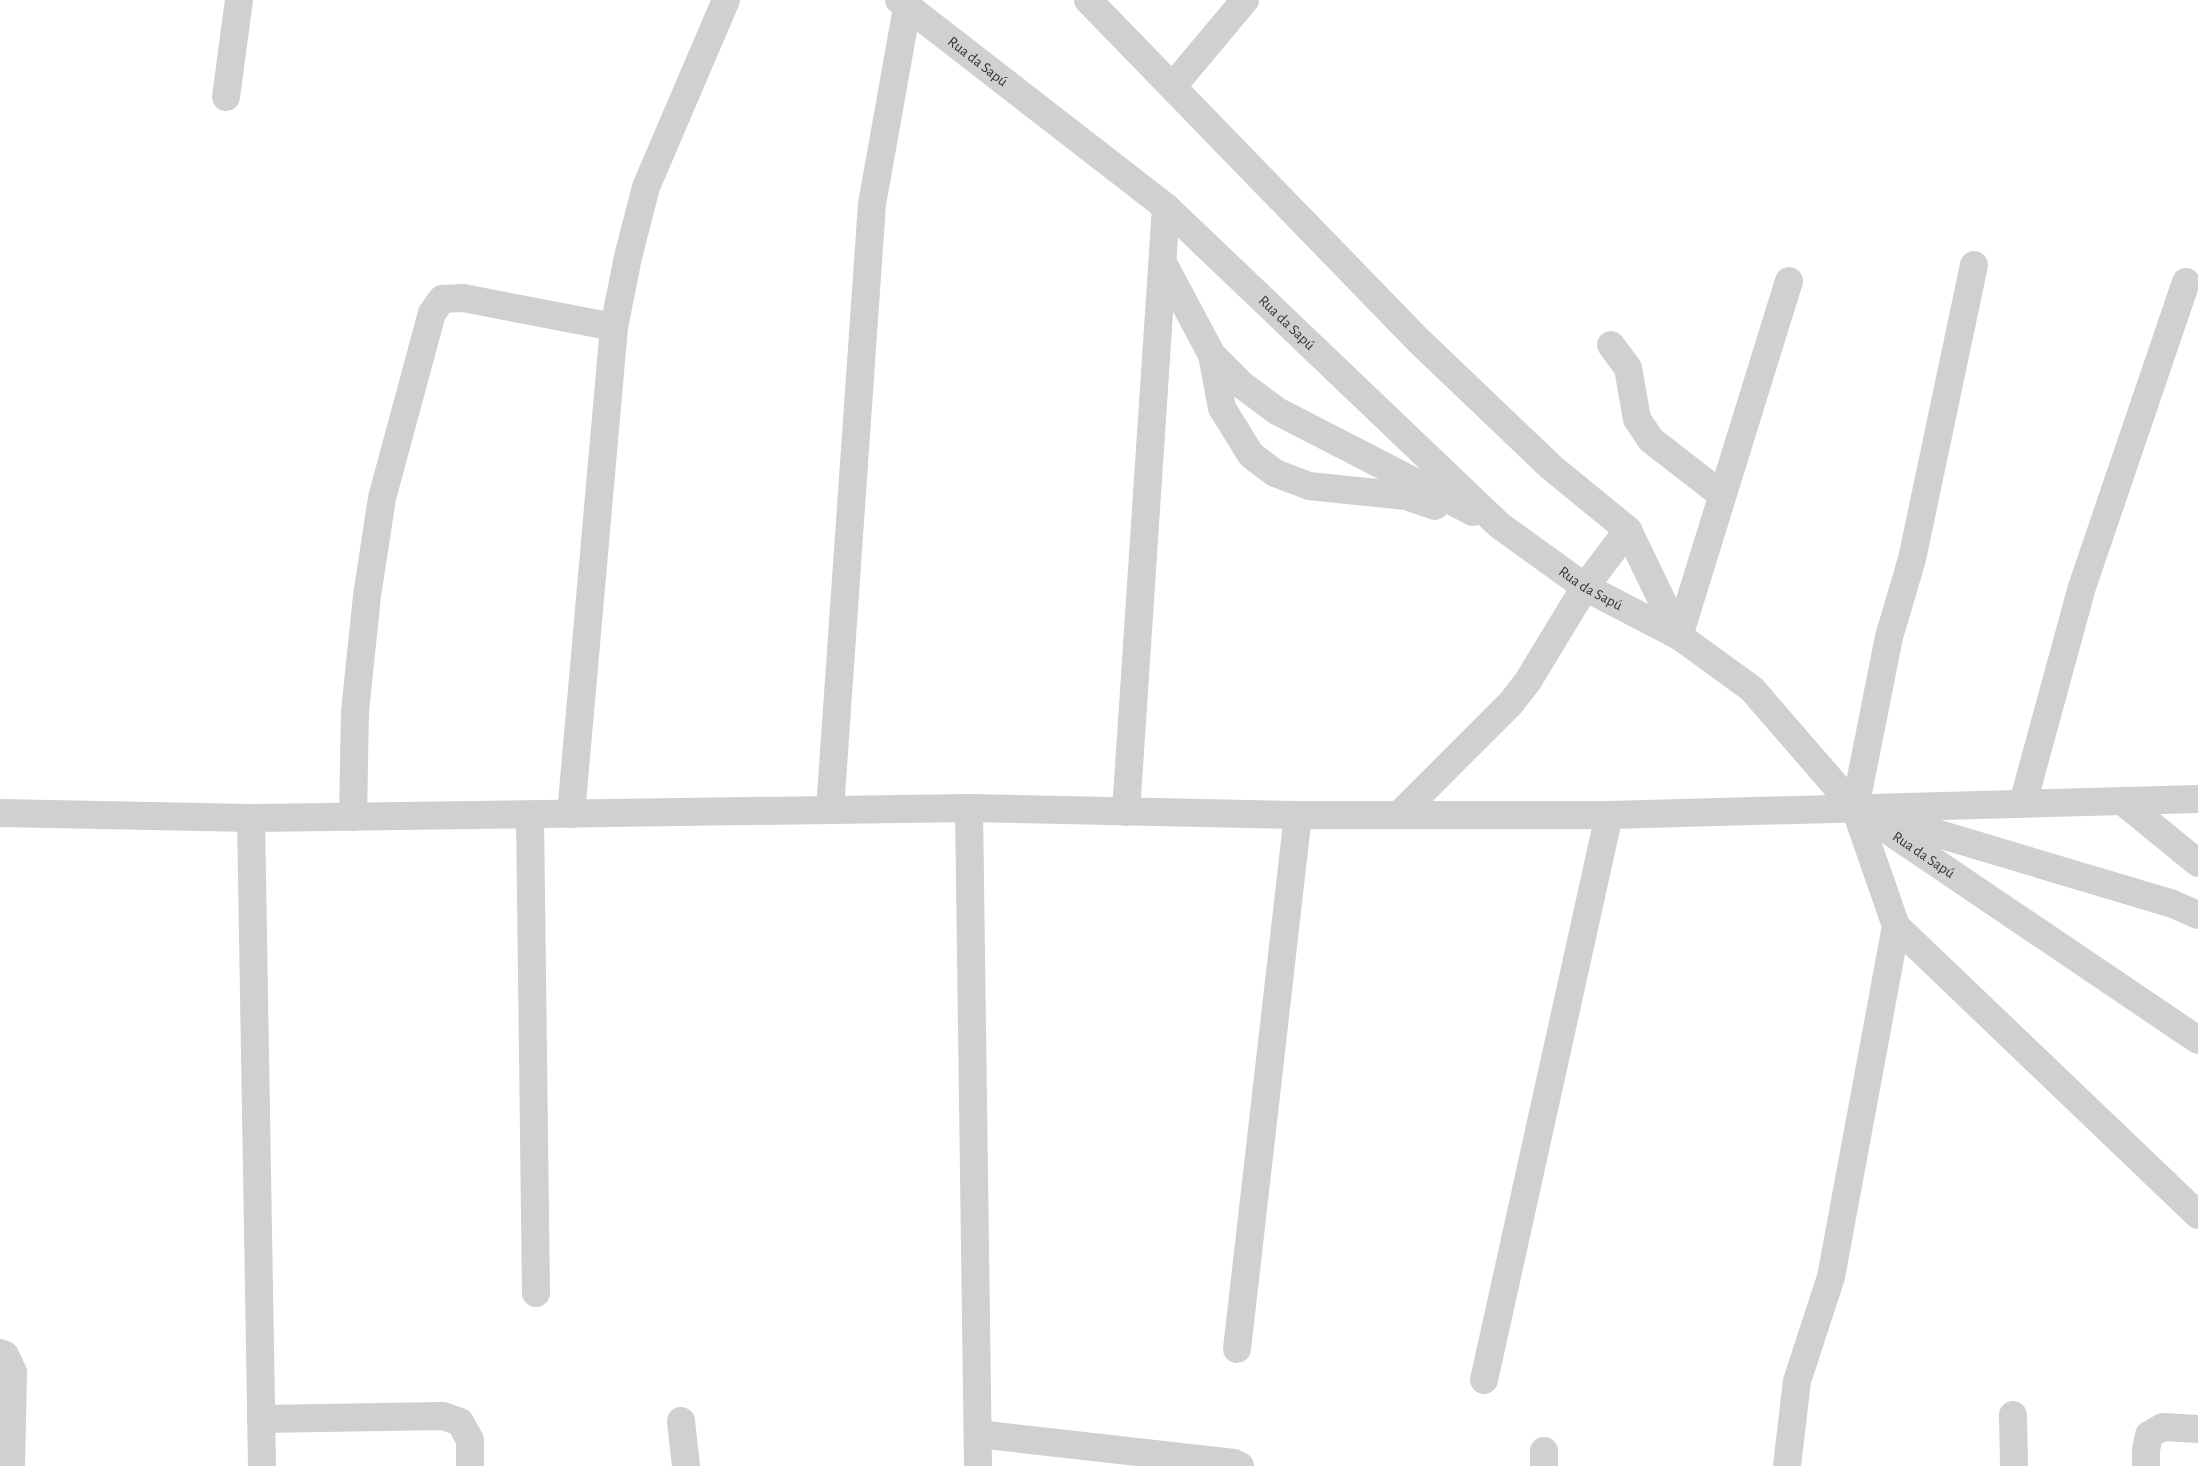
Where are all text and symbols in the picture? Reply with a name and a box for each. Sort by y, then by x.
street label: Rua da Sapú [945,33,1011,89]
street label: Rua da Sapú [1256,292,1318,353]
street label: Rua da Sapú [1556,563,1625,613]
street label: Rua da Sapú [1890,828,1958,881]

